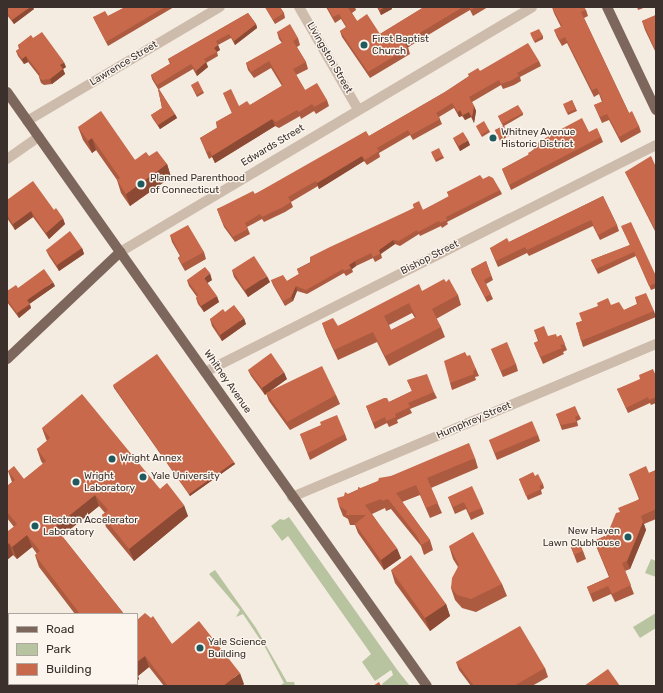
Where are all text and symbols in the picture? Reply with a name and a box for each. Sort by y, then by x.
street label: Livingston Street [304,20,354,96]
place label: First Baptist Church [372,33,429,56]
street label: Lawrence Street [88,39,160,89]
marker: First Baptist Church [359,40,369,50]
street label: Edwards Street [239,122,307,170]
place label: Whitney Avenue Historic District [501,126,576,150]
marker: Whitney Avenue Historic District [488,133,498,143]
place label: Planned Parenthood of Connecticut [150,172,245,196]
marker: Planned Parenthood of Connecticut [135,178,147,190]
street label: Bishop Street [399,238,461,278]
street label: Whitney Avenue [201,348,253,416]
street label: Humphrey Street [435,400,513,442]
place label: Wright Annex [120,453,182,465]
marker: Wright Annex [107,454,117,464]
place label: Wright Laboratory [84,470,135,494]
place label: Yale University [151,471,220,483]
marker: Yale University [138,472,148,482]
marker: Wright Laboratory [71,477,81,487]
place label: Electron Accelerator Laboratory [43,514,138,538]
marker: Electron Accelerator Laboratory [30,521,40,531]
place label: New Haven Lawn Clubhouse [543,525,620,548]
marker: New Haven Lawn Clubhouse [623,532,633,542]
legend [8,613,138,685]
text: Road [46,622,74,636]
place label: Yale Science Building [208,636,266,660]
text: Park [46,642,71,656]
marker: Yale Science Building [195,643,205,653]
text: Building [46,662,92,676]

